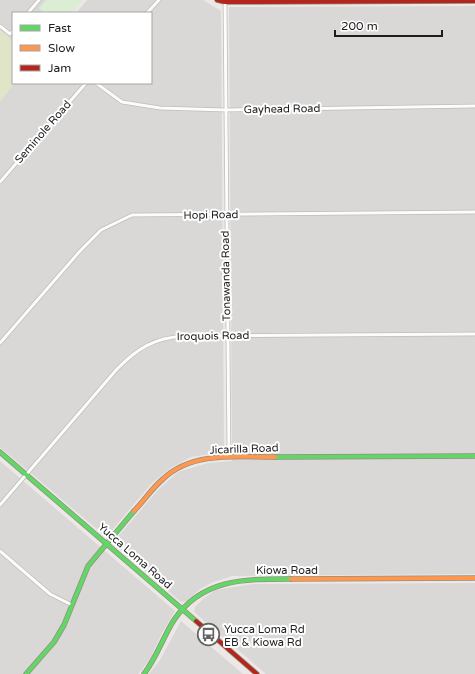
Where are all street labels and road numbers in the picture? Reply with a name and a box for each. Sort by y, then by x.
street label: Seminole Road [12,98,74,166]
street label: Gayhead Road [243,102,321,116]
street label: Hopi Road [183,208,239,222]
street label: Tonawanda Road [219,231,233,321]
street label: Iroquois Road [177,329,249,343]
street label: Jicarilla Road [209,441,279,457]
street label: Yucca Loma Road [95,520,175,592]
street label: Kiowa Road [256,564,318,577]

